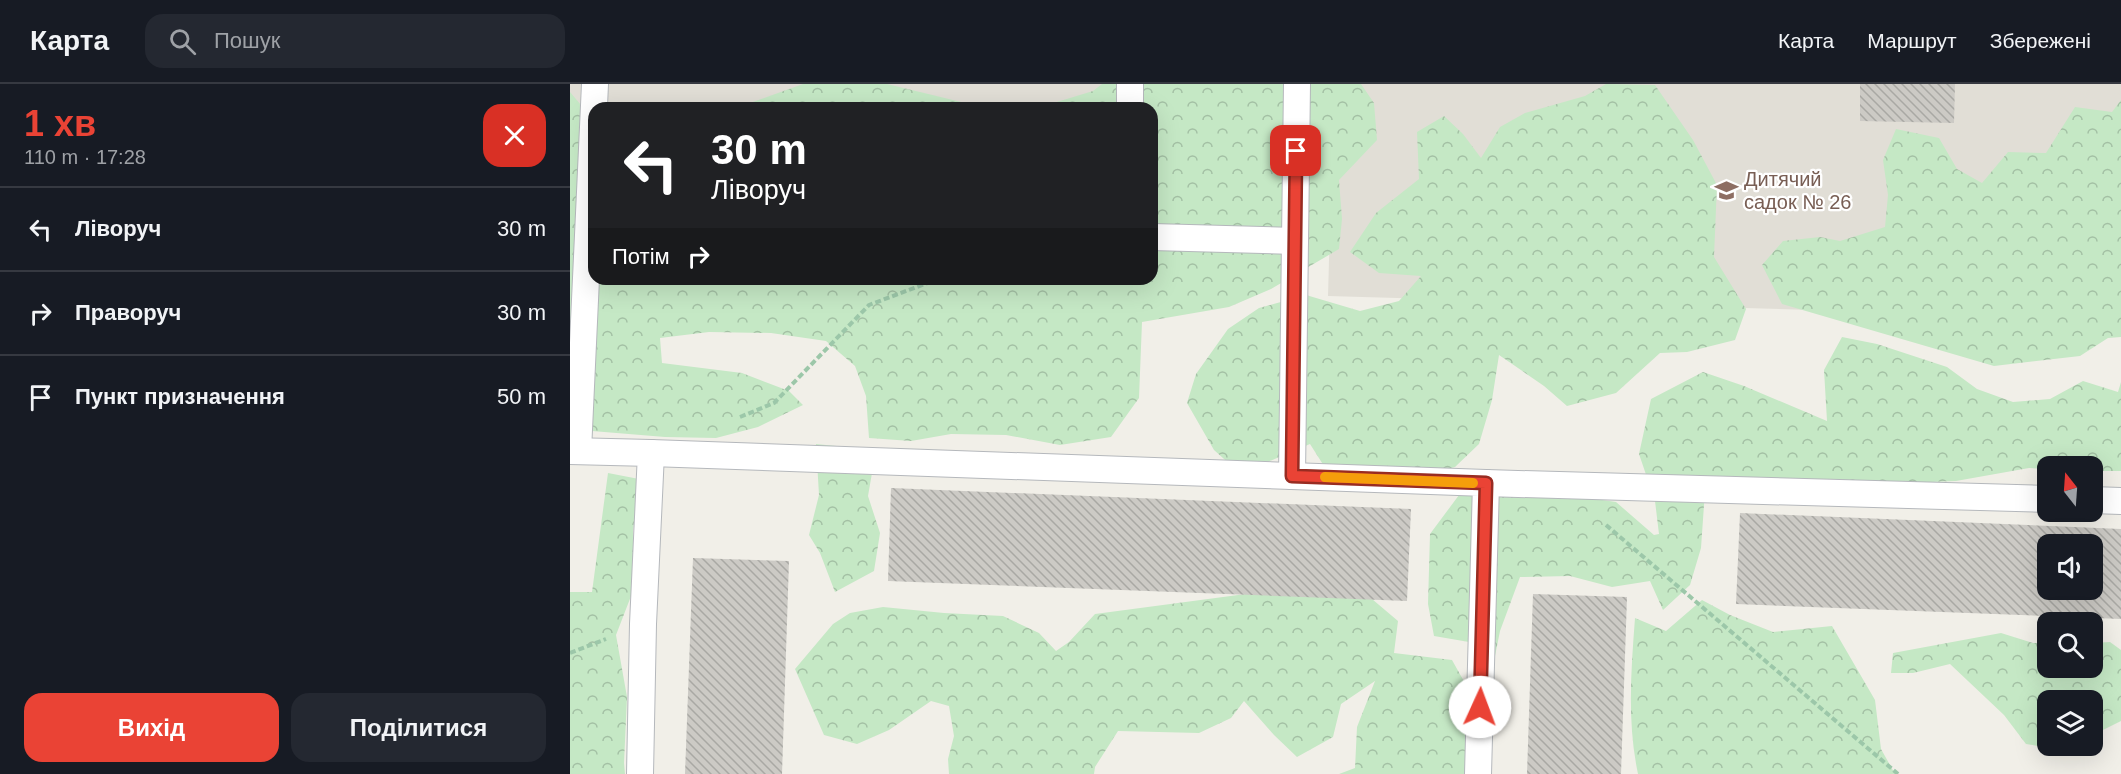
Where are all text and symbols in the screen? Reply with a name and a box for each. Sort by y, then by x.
search box [145,14,565,68]
text: Карта [30,25,109,56]
icon: search [166,25,199,58]
text: Пошук [214,28,280,53]
text: Карта [1778,29,1834,52]
text: Маршрут [1867,29,1957,52]
text: Збережені [1990,29,2091,52]
text: 1 хв [24,103,96,144]
button: close [483,104,546,167]
pin [1270,125,1321,176]
icon: left [612,126,690,204]
text: 30 m [711,126,807,173]
icon: arrive [1279,134,1312,167]
text: 110 m · 17:28 [24,146,146,168]
place label: Дитячий садок № 26 [1744,168,1851,213]
text: Ліворуч [711,175,806,205]
school or university icon: Дитячий садок № 26 [1713,177,1739,203]
icon: left [24,213,57,246]
text: Ліворуч [75,216,161,241]
text: 30 m [497,216,546,241]
icon: right [682,240,715,273]
text: Потім [612,244,670,269]
icon: right [24,297,57,330]
text: Праворуч [75,300,181,325]
text: 30 m [497,300,546,325]
icon: arrive [24,381,57,414]
text: Пункт призначення [75,384,285,409]
text: 50 m [497,384,546,409]
north arrow [2037,456,2103,522]
map controls [2037,456,2103,756]
button: sound [2037,534,2103,600]
button: search [2037,612,2103,678]
position arrow [1448,675,1512,739]
button: layers [2037,690,2103,756]
button: Вихід [24,693,279,762]
button: Поділитися [291,693,546,762]

